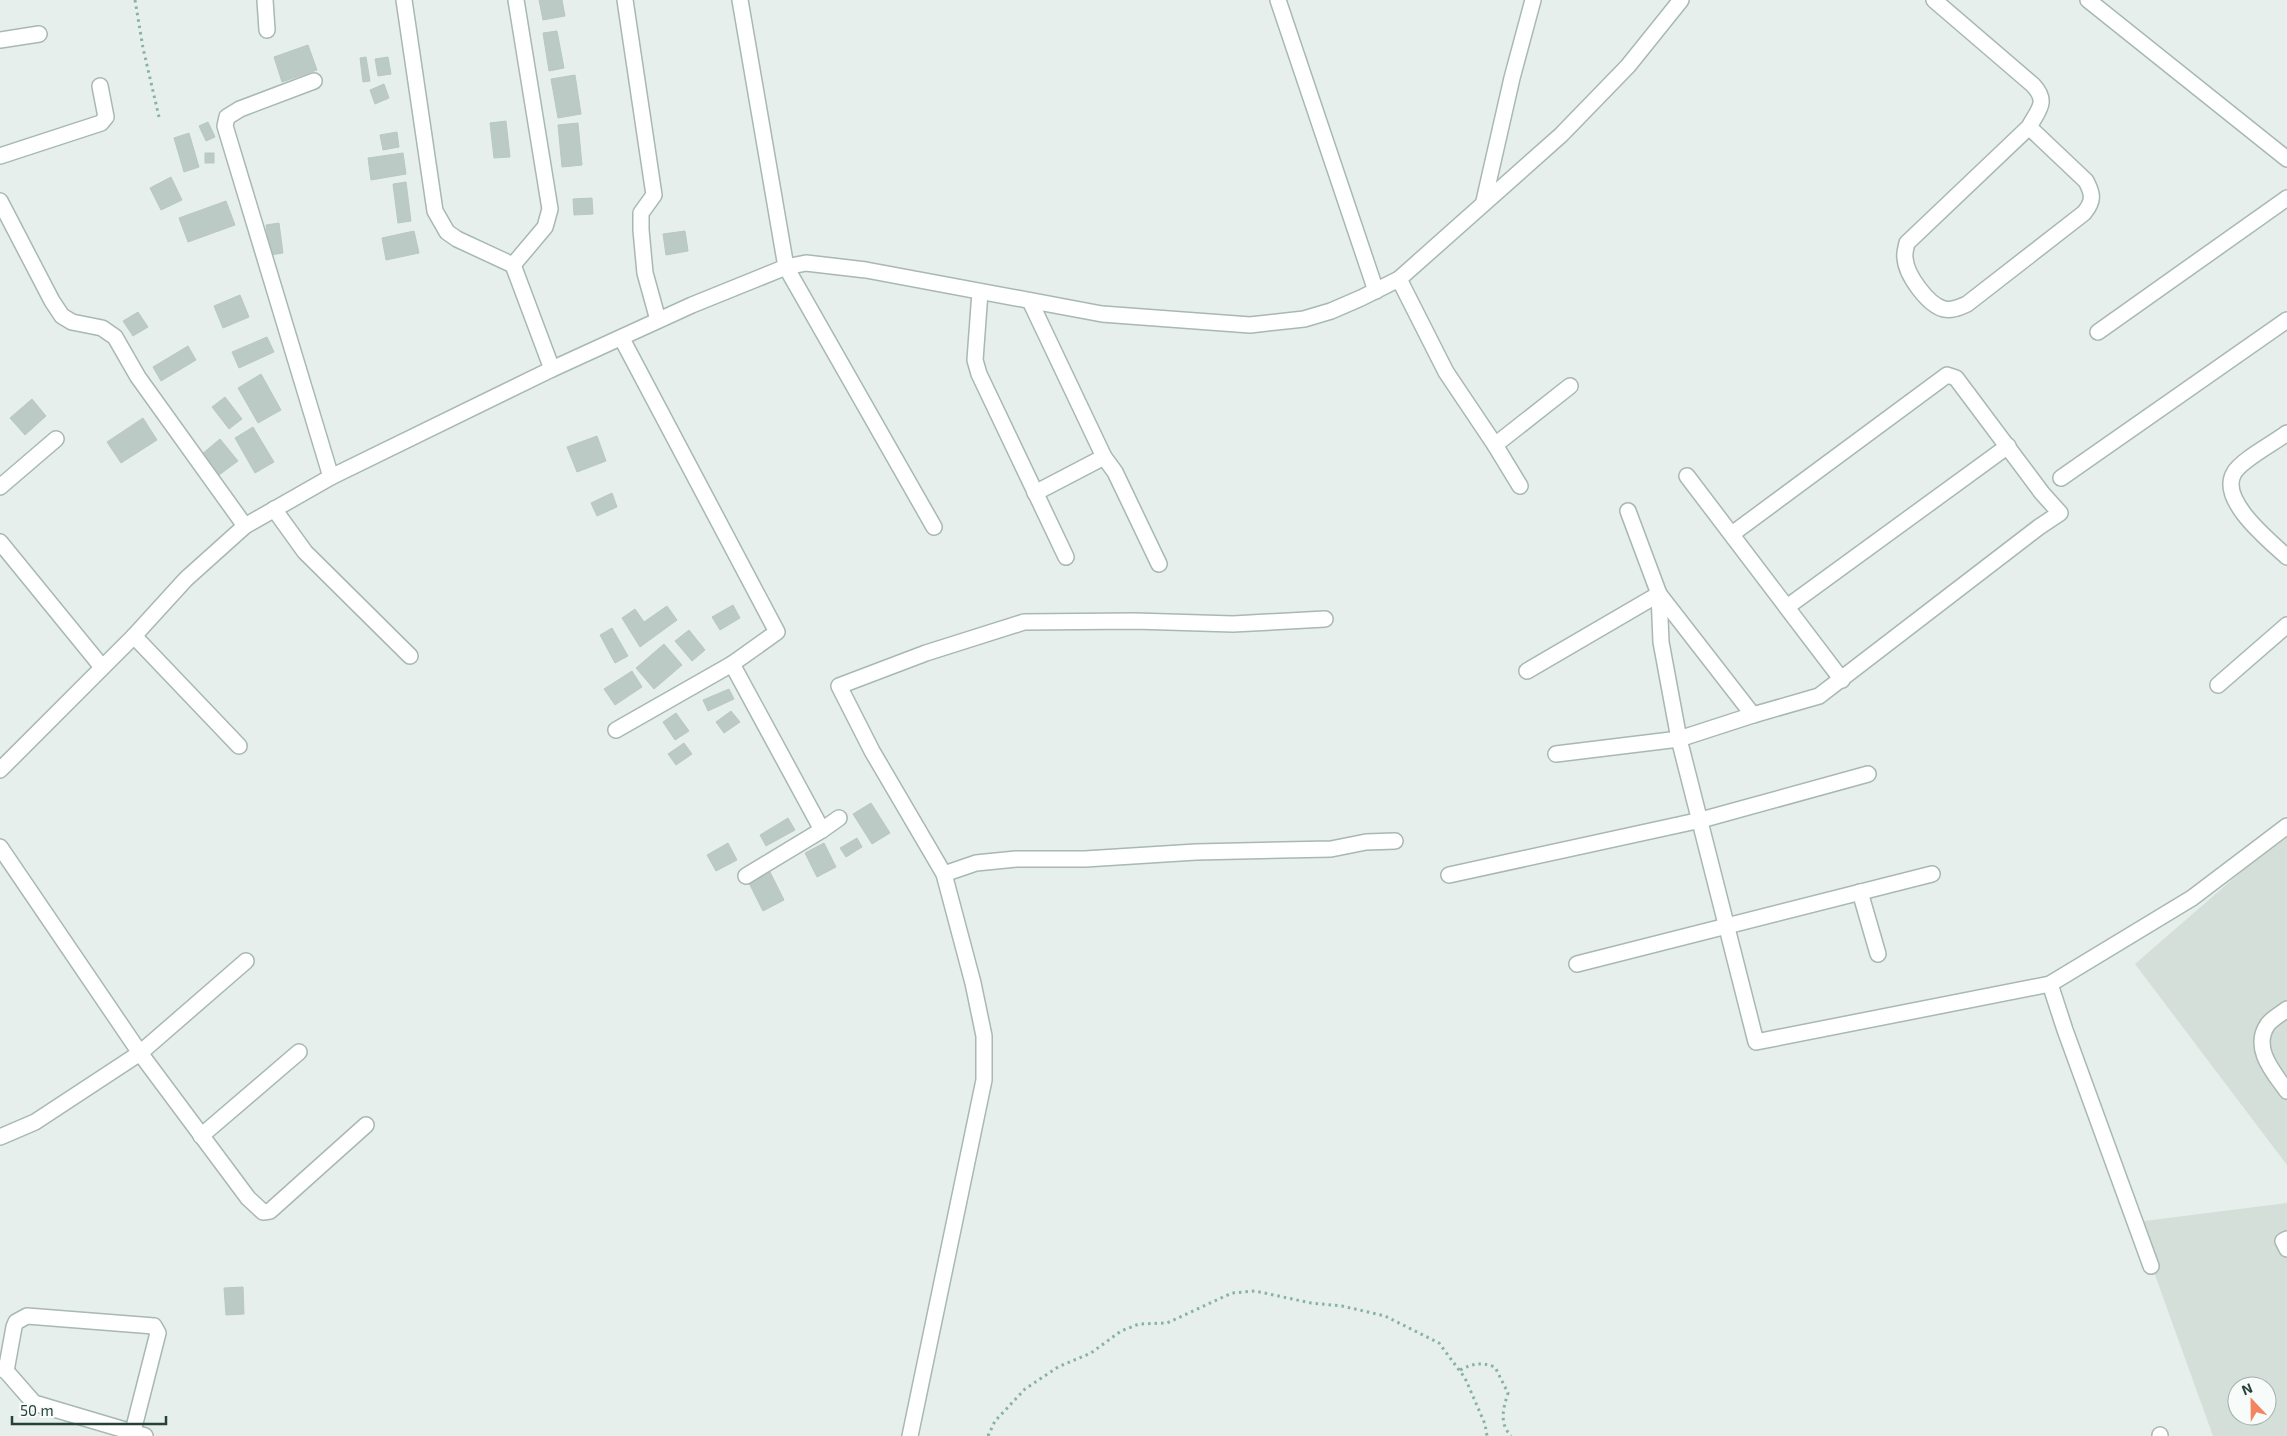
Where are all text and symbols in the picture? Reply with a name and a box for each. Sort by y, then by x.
north arrow [2227,1376,2277,1426]
text: N [2239,1379,2255,1398]
scale bar [12,1394,166,1426]
text: 50 m [20,1401,54,1419]

